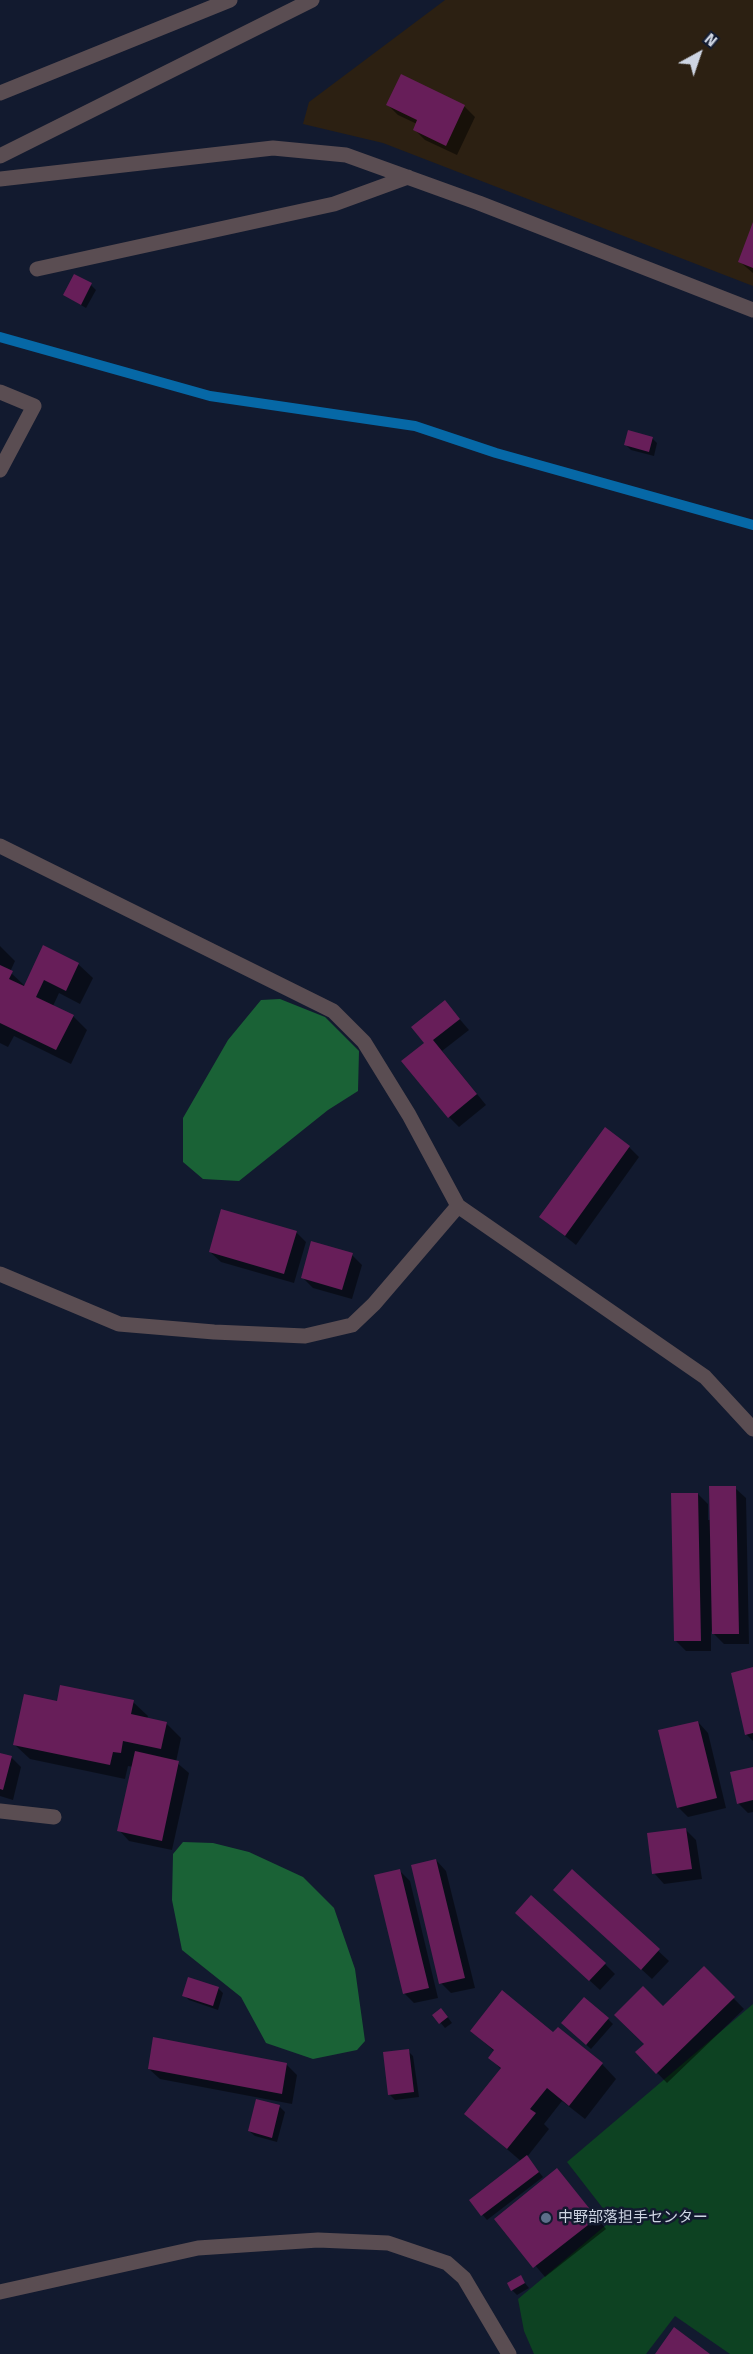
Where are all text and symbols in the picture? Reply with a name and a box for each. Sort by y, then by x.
north arrow [669,24,729,84]
text: N [701,29,721,51]
place label: 中野部落担手センター [558,2209,708,2227]
marker: 中野部落担手センター [539,2211,553,2225]

